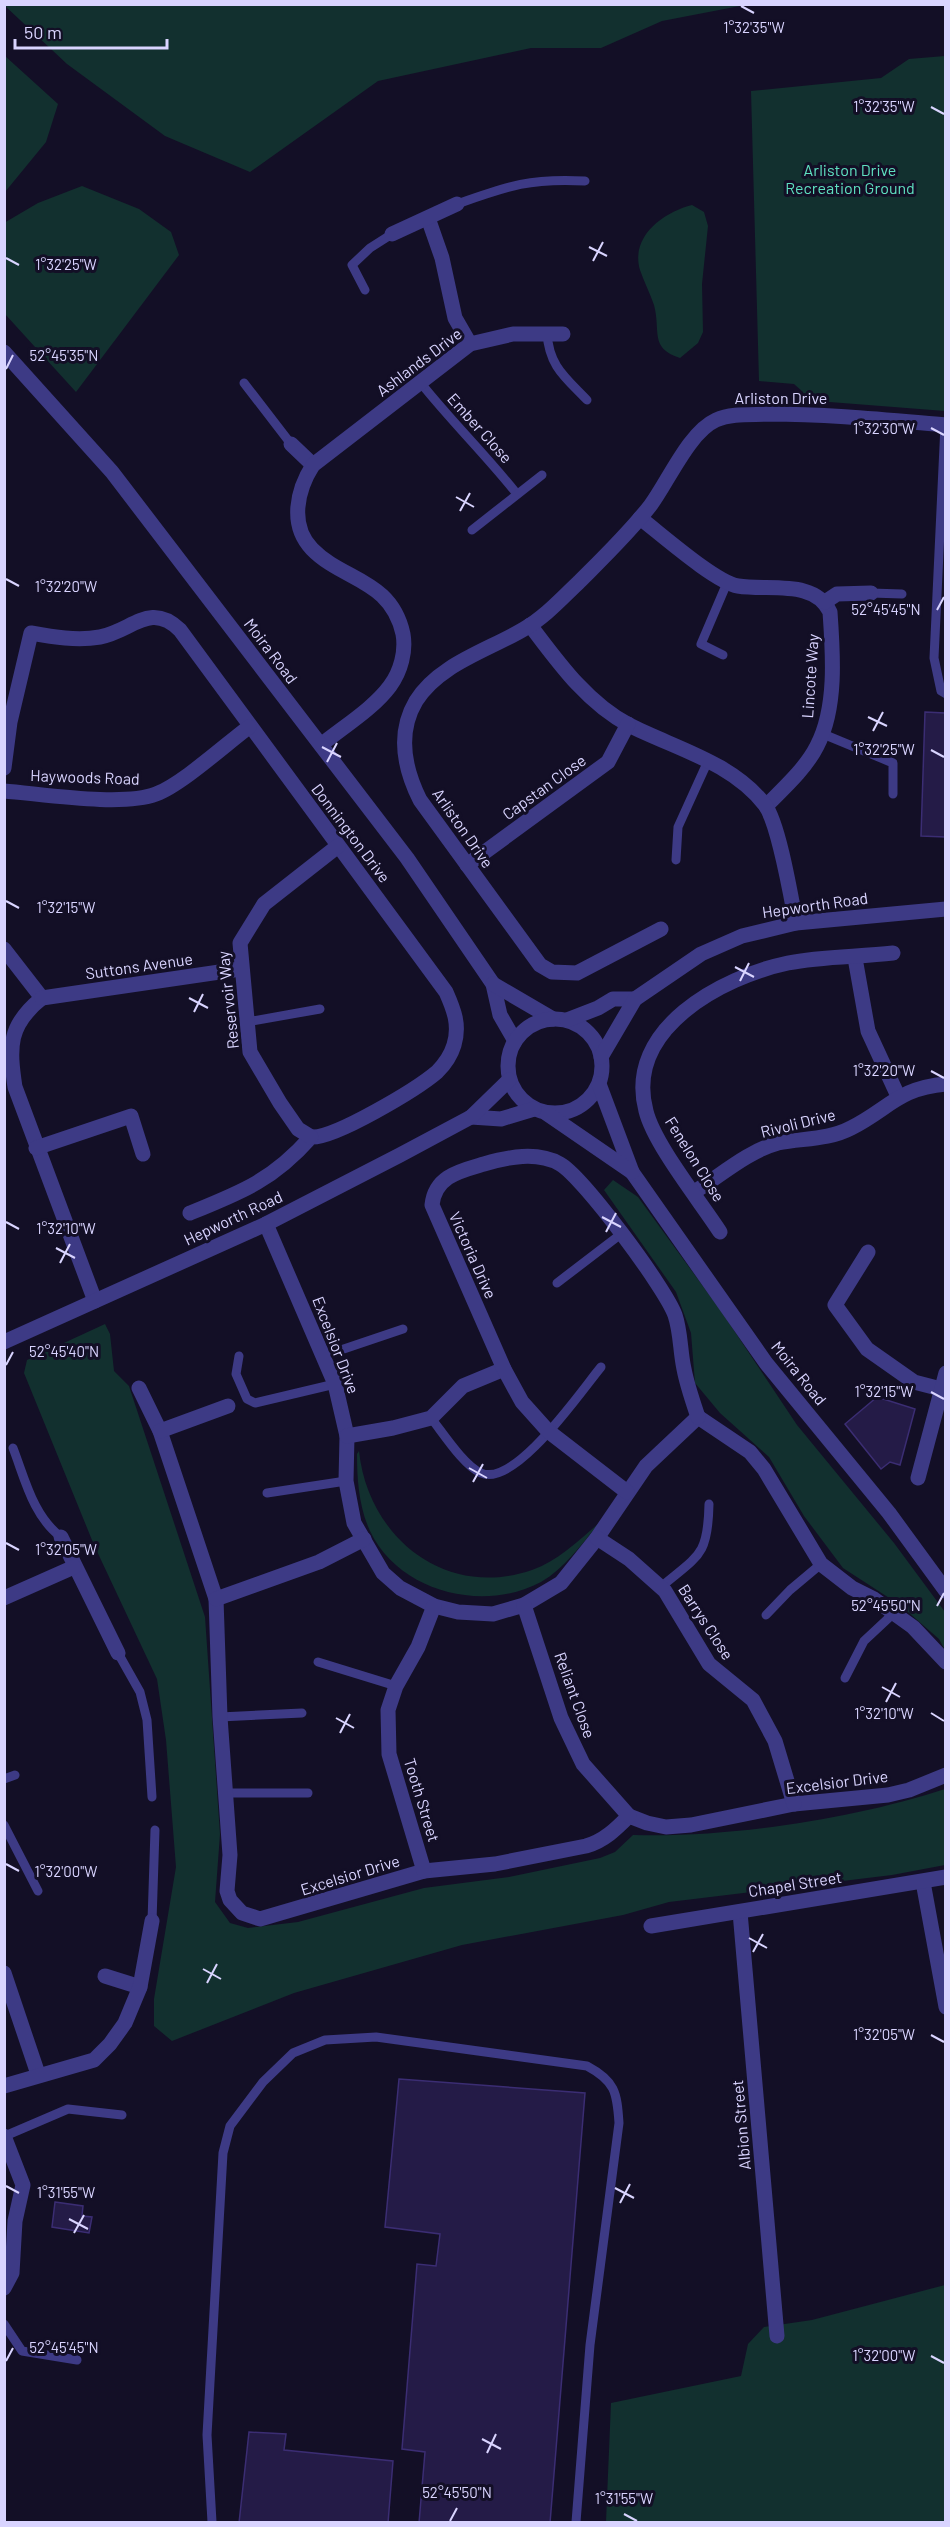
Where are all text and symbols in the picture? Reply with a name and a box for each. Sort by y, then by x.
scale bar [15,12,166,50]
text: 1°32'35"W [723,18,785,36]
text: 50 m [24,21,62,43]
text: 1°32'35"W [853,97,915,115]
park label: Arliston Drive Recreation Ground [785,160,915,197]
text: 1°32'25"W [35,255,97,273]
street label: Ashlands Drive [372,323,465,400]
text: 52°45'35"N [30,346,98,364]
street label: Arliston Drive [735,388,827,407]
street label: Ember Close [444,389,517,467]
text: 1°32'30"W [853,419,915,437]
text: 1°32'20"W [35,577,97,595]
text: 52°45'45"N [851,600,921,618]
street label: Moira Road [241,614,302,687]
street label: Lincote Way [797,632,822,719]
text: 1°32'25"W [853,740,915,758]
street label: Capstan Close [498,750,589,823]
street label: Haywoods Road [30,765,140,788]
street label: Donnington Drive [308,780,395,886]
street label: Arliston Drive [429,784,498,871]
street label: Hepworth Road [761,888,869,921]
text: 1°32'15"W [37,898,95,916]
street label: Suttons Avenue [84,949,194,982]
street label: Reservoir Way [213,949,242,1050]
text: 1°32'20"W [853,1061,915,1079]
street label: Rivoli Drive [758,1104,837,1141]
street label: Fenelon Close [662,1113,729,1205]
street label: Hepworth Road [180,1186,285,1249]
street label: Victoria Drive [446,1208,501,1301]
text: 1°32'10"W [36,1219,96,1237]
street label: Excelsior Drive [309,1294,364,1396]
street label: Moira Road [768,1337,831,1409]
text: 52°45'40"N [29,1342,99,1360]
text: 1°32'15"W [855,1382,913,1400]
text: 1°32'05"W [35,1540,97,1558]
street label: Barrys Close [675,1580,738,1663]
text: 52°45'50"N [851,1596,921,1614]
street label: Reliant Close [551,1649,600,1740]
text: 1°32'10"W [854,1704,914,1722]
street label: Tooth Street [401,1756,444,1844]
street label: Excelsior Drive [785,1766,889,1797]
street label: Excelsior Drive [298,1850,402,1899]
text: 1°32'00"W [35,1862,97,1880]
street label: Chapel Street [747,1867,843,1900]
text: 1°32'05"W [853,2025,915,2043]
street label: Albion Street [727,2079,754,2171]
text: 1°31'55"W [37,2183,95,2201]
text: 52°45'45"N [29,2338,99,2356]
text: 1°32'00"W [853,2346,915,2364]
text: 52°45'50"N [422,2483,492,2501]
text: 1°31'55"W [595,2489,653,2507]

